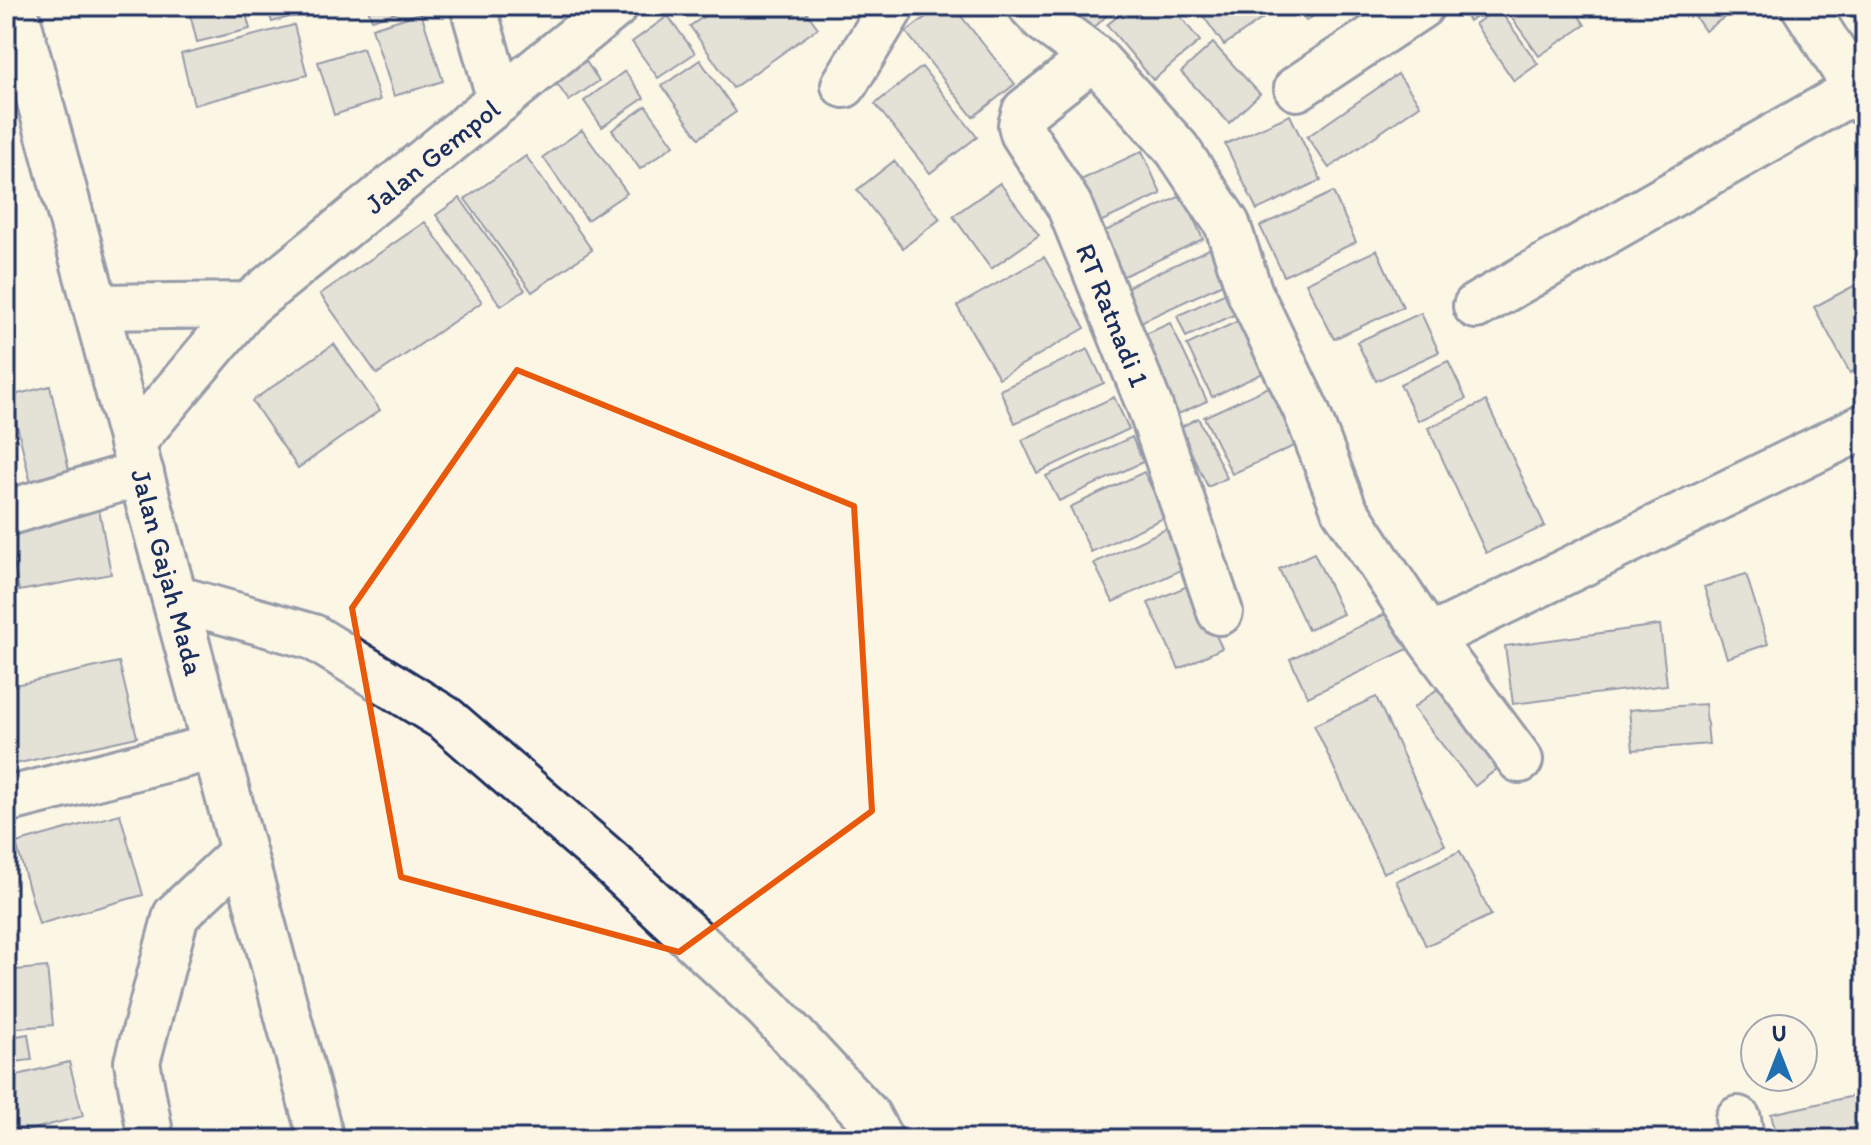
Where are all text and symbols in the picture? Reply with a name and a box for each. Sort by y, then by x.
street label: Jalan Gempol [358,91,507,221]
street label: RT Ratnadi 1 [1069,238,1157,392]
street label: Jalan Gajah Mada [124,465,212,679]
north arrow [1739,1013,1819,1093]
text: U [1772,1020,1786,1047]

